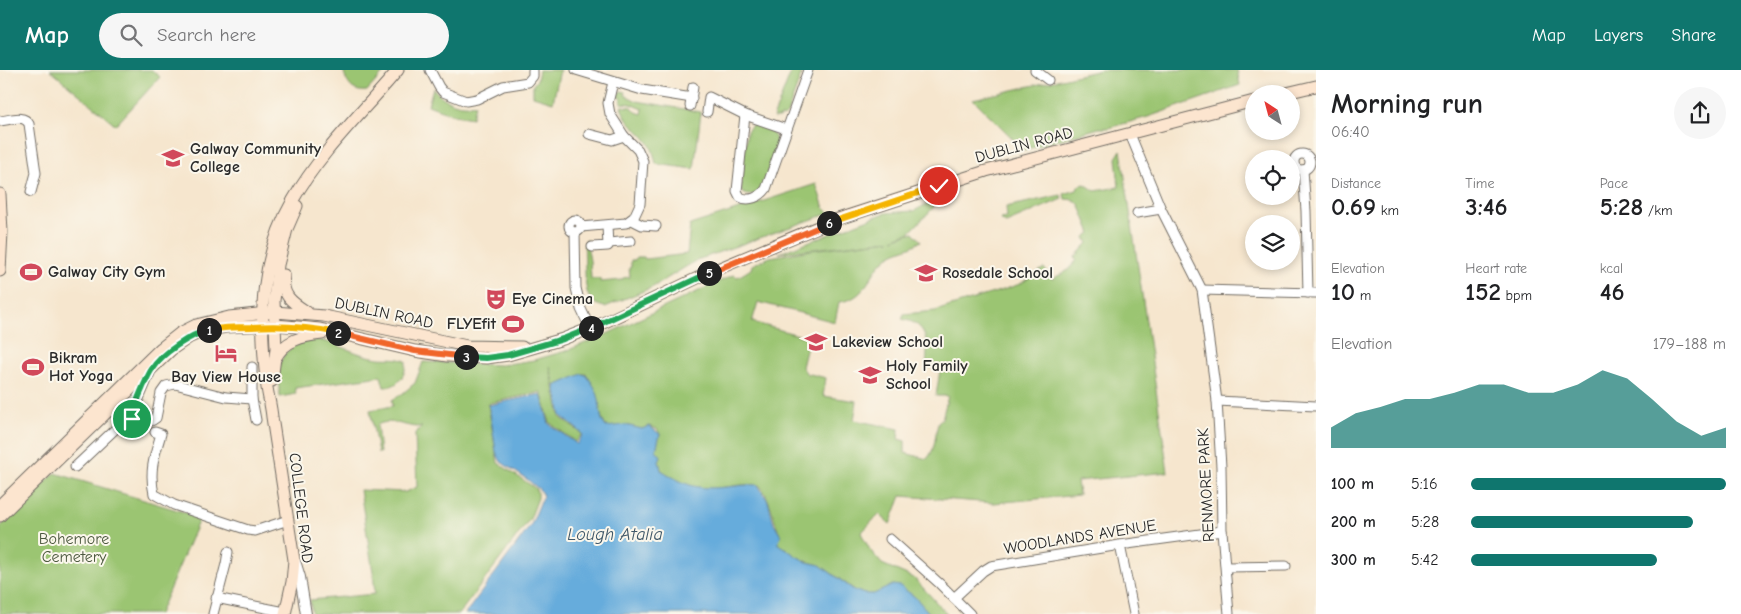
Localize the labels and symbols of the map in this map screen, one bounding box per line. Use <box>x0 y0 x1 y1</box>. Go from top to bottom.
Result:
north arrow <box>1245 85 1300 140</box>
street label: DUBLIN ROAD <box>973 123 1075 167</box>
place label: Galway Community College <box>190 140 322 176</box>
school or university icon: Galway Community College <box>160 145 186 171</box>
pin <box>918 165 960 207</box>
pin: 6 <box>816 210 842 236</box>
sports icon: Galway City Gym <box>18 259 44 285</box>
pin: 5 <box>696 260 722 286</box>
school or university icon: Rosedale School <box>913 260 939 286</box>
place label: Galway City Gym <box>48 263 165 281</box>
place label: Rosedale School <box>942 264 1053 282</box>
theatre icon: Eye Cinema <box>483 286 509 312</box>
place label: Eye Cinema <box>512 290 593 308</box>
street label: DUBLIN ROAD <box>333 294 435 332</box>
sports icon: FLYEfit <box>500 311 526 337</box>
place label: FLYEfit <box>447 315 497 333</box>
pin: 4 <box>578 316 604 340</box>
pin: 1 <box>196 318 222 342</box>
pin: 2 <box>326 320 350 346</box>
school or university icon: Lakeview School <box>803 329 829 355</box>
place label: Lakeview School <box>832 333 943 351</box>
hotel icon: Bay View House <box>213 340 239 366</box>
pin: 3 <box>454 344 478 370</box>
place label: Bikram Hot Yoga <box>49 349 113 385</box>
sports icon: Bikram Hot Yoga <box>20 354 46 380</box>
place label: Holy Family School <box>886 357 968 393</box>
school or university icon: Holy Family School <box>857 362 883 388</box>
place label: Bay View House <box>171 368 281 386</box>
pin <box>111 398 153 440</box>
street label: RENMORE PARK <box>1194 428 1218 542</box>
street label: COLLEGE ROAD <box>285 452 317 564</box>
street label: WOODLANDS AVENUE <box>1003 516 1158 558</box>
water label: Lough Atalia <box>567 524 663 545</box>
park label: Bohemore Cemetery <box>39 530 109 566</box>

